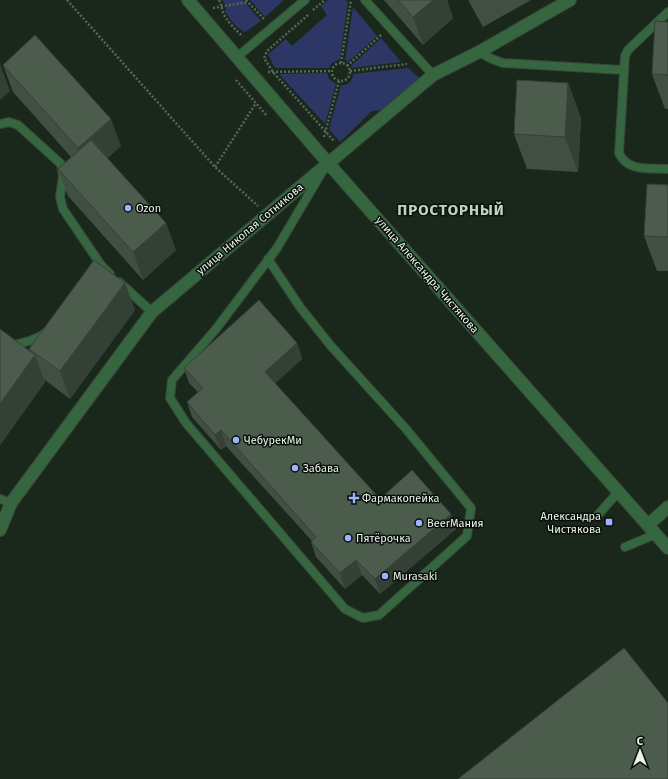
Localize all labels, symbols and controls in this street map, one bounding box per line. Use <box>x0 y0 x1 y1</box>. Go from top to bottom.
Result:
street label: улица Николая Сотникова <box>194 181 306 277</box>
district label: ПРОСТОРНЫЙ <box>397 201 505 219</box>
place label: Ozon <box>136 202 161 215</box>
marker: Ozon <box>123 203 133 213</box>
street label: улица Александра Чистякова <box>373 214 481 336</box>
place label: ЧебурекМи <box>244 434 302 447</box>
marker: ЧебурекМи <box>231 435 241 445</box>
place label: Забава <box>303 462 339 475</box>
marker: Забава <box>290 463 300 473</box>
place label: Фармакопейка <box>362 492 439 505</box>
marker: Фармакопейка <box>349 493 359 503</box>
place label: Александра Чистякова <box>541 510 601 536</box>
place label: BeerМания <box>427 517 484 530</box>
marker: Александра Чистякова <box>604 517 614 527</box>
marker: BeerМания <box>414 518 424 528</box>
place label: Пятёрочка <box>356 532 411 545</box>
marker: Пятёрочка <box>343 533 353 543</box>
place label: Murasaki <box>393 570 437 583</box>
marker: Murasaki <box>380 571 390 581</box>
north arrow <box>620 731 660 771</box>
text: С <box>637 735 644 748</box>

